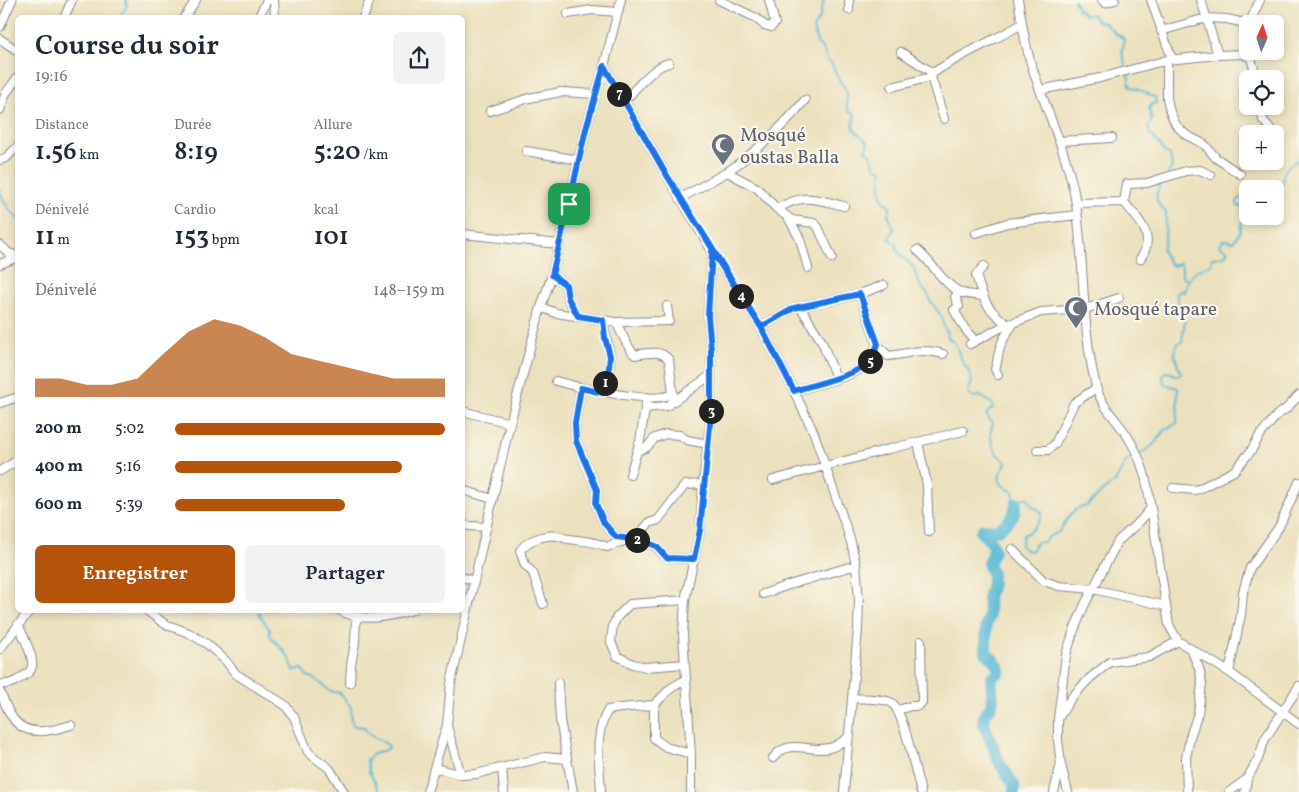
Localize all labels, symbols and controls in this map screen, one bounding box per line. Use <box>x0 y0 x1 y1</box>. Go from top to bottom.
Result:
north arrow <box>1239 15 1284 60</box>
map controls <box>1239 15 1284 225</box>
text: Course du soir <box>35 27 219 66</box>
button: share <box>393 32 445 84</box>
text: 19:16 <box>35 66 68 88</box>
button: locate <box>1239 70 1284 115</box>
pin: 7 <box>606 82 632 106</box>
text: 7 <box>616 85 623 104</box>
text: Distance <box>35 116 89 135</box>
text: Durée <box>174 116 212 135</box>
text: Allure <box>314 116 352 135</box>
place label: Mosqué oustas Balla <box>740 123 839 171</box>
button: + <box>1239 125 1284 170</box>
mosque icon: Mosqué oustas Balla <box>710 132 736 166</box>
text: 1.56 <box>35 135 77 170</box>
text: 8:19 <box>174 135 218 170</box>
text: 5:20 <box>314 135 361 170</box>
text: km <box>77 146 99 165</box>
text: /km <box>361 146 388 165</box>
button: − <box>1239 180 1284 225</box>
pin <box>548 183 590 225</box>
icon: arrive <box>555 190 583 218</box>
text: Dénivelé <box>35 201 89 220</box>
text: Cardio <box>174 201 216 220</box>
text: kcal <box>314 201 339 220</box>
text: 11 <box>35 220 55 255</box>
text: 153 <box>174 220 209 255</box>
text: 101 <box>314 220 349 255</box>
text: m <box>55 231 70 250</box>
text: bpm <box>209 231 240 250</box>
text: Dénivelé <box>35 280 97 302</box>
text: 148–159 m <box>373 280 445 302</box>
pin: 4 <box>728 284 754 308</box>
text: 4 <box>737 287 746 306</box>
mosque icon: Mosqué tapare <box>1063 295 1089 329</box>
place label: Mosqué tapare <box>1094 297 1217 323</box>
pin: 5 <box>858 348 882 374</box>
text: 5 <box>867 352 874 371</box>
pin: 1 <box>592 370 618 396</box>
text: 1 <box>603 374 608 393</box>
pin: 3 <box>698 398 724 424</box>
text: 3 <box>708 402 715 421</box>
text: 200 m <box>35 418 82 440</box>
text: 5:02 <box>115 418 145 440</box>
text: 400 m <box>35 456 83 478</box>
text: 5:16 <box>115 456 141 478</box>
text: 600 m <box>35 494 82 516</box>
text: 5:39 <box>115 494 143 516</box>
pin: 2 <box>624 528 650 552</box>
text: 2 <box>634 531 641 550</box>
button: Enregistrer <box>35 545 235 603</box>
button: Partager <box>245 545 445 603</box>

